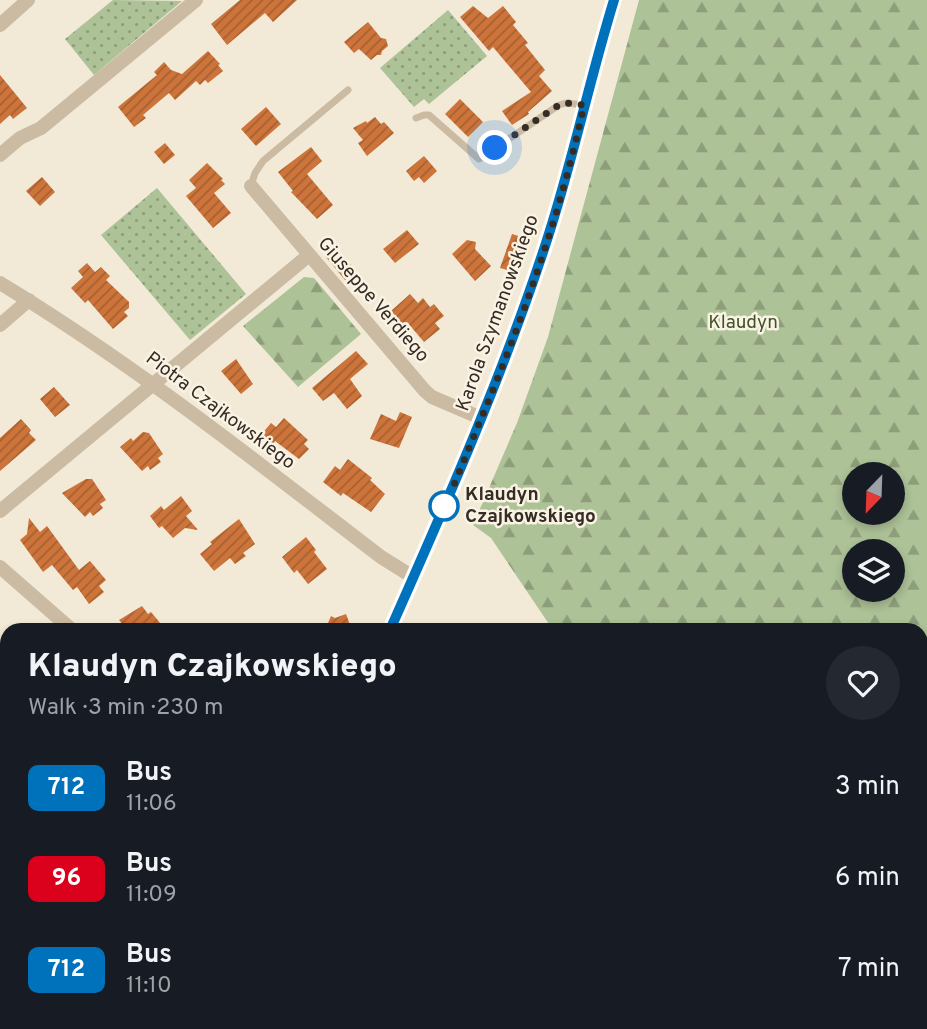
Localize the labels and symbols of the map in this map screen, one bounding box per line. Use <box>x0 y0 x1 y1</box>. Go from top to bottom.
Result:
your location <box>477 130 512 165</box>
street label: Karola Szymanowskiego <box>451 211 545 415</box>
street label: Giuseppe Verdiego <box>312 232 434 368</box>
park label: Klaudyn <box>708 311 778 335</box>
street label: Piotra Czajkowskiego <box>140 347 300 475</box>
north arrow <box>842 462 905 525</box>
place label: Klaudyn Czajkowskiego <box>465 483 596 529</box>
marker: Klaudyn Czajkowskiego <box>429 491 459 521</box>

